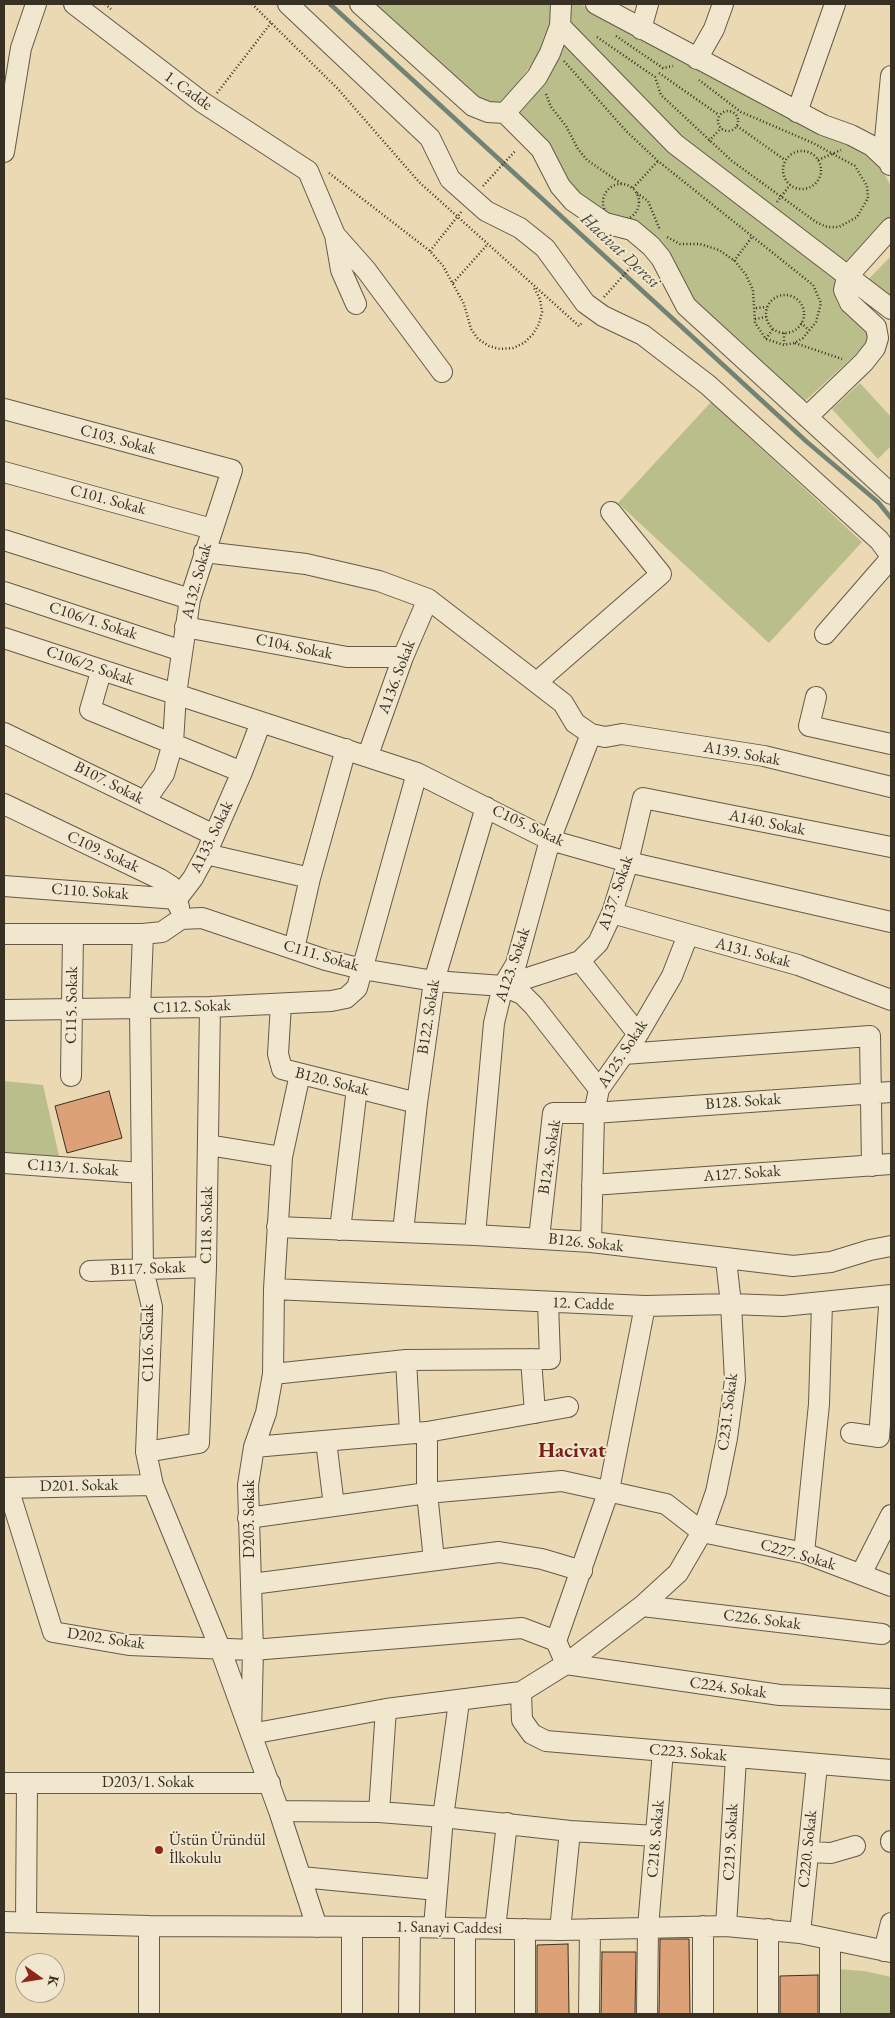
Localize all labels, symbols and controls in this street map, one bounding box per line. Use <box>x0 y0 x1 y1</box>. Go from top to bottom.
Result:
street label: 1. Cadde <box>160 67 216 115</box>
water label: Hacivat Deresi <box>576 209 664 293</box>
street label: C103. Sokak <box>78 421 158 459</box>
street label: C101. Sokak <box>68 481 148 519</box>
street label: A132. Sokak <box>178 541 216 621</box>
street label: C106/1. Sokak <box>46 598 140 644</box>
street label: C104. Sokak <box>254 630 334 664</box>
street label: A136. Sokak <box>374 637 420 717</box>
street label: C106/2. Sokak <box>43 642 137 690</box>
street label: A139. Sokak <box>702 738 782 770</box>
street label: B107. Sokak <box>71 757 147 809</box>
street label: A133. Sokak <box>186 798 238 876</box>
street label: C105. Sokak <box>489 801 567 851</box>
street label: A140. Sokak <box>727 806 807 840</box>
street label: C109. Sokak <box>64 827 142 877</box>
street label: A137. Sokak <box>594 853 638 933</box>
street label: C110. Sokak <box>51 880 129 904</box>
street label: A123. Sokak <box>491 925 535 1005</box>
street label: A131. Sokak <box>713 934 793 972</box>
street label: C111. Sokak <box>281 936 361 976</box>
street label: C115. Sokak <box>62 966 82 1044</box>
street label: B122. Sokak <box>414 978 444 1056</box>
street label: C112. Sokak <box>153 996 231 1018</box>
street label: A125. Sokak <box>594 1016 652 1092</box>
street label: B120. Sokak <box>293 1064 371 1100</box>
street label: B128. Sokak <box>705 1090 781 1114</box>
street label: B124. Sokak <box>535 1118 565 1196</box>
street label: C113/1. Sokak <box>27 1155 119 1181</box>
street label: A127. Sokak <box>703 1162 781 1186</box>
street label: C118. Sokak <box>197 1186 217 1264</box>
street label: B126. Sokak <box>547 1229 625 1257</box>
street label: B117. Sokak <box>110 1258 186 1280</box>
street label: 12. Cadde <box>551 1293 615 1315</box>
street label: C116. Sokak <box>139 1304 159 1382</box>
street label: C231. Sokak <box>714 1372 742 1452</box>
district label: Hacivat <box>538 1438 606 1464</box>
street label: D201. Sokak <box>40 1476 118 1496</box>
street label: D203. Sokak <box>240 1480 260 1558</box>
street label: C227. Sokak <box>758 1535 838 1575</box>
street label: C226. Sokak <box>722 1606 802 1634</box>
street label: D202. Sokak <box>66 1624 146 1654</box>
street label: C224. Sokak <box>688 1673 768 1703</box>
street label: C223. Sokak <box>648 1740 728 1766</box>
street label: D203/1. Sokak <box>102 1773 194 1793</box>
street label: C218. Sokak <box>643 1799 669 1879</box>
street label: C219. Sokak <box>719 1803 743 1881</box>
street label: C220. Sokak <box>794 1809 822 1889</box>
place label: Üstün Üründül İlkokulu <box>169 1831 265 1869</box>
marker: Üstün Üründül İlkokulu <box>153 1844 165 1856</box>
street label: 1. Sanayi Caddesi <box>396 1917 502 1939</box>
north arrow <box>15 1953 65 2003</box>
text: K <box>44 1974 64 1988</box>

